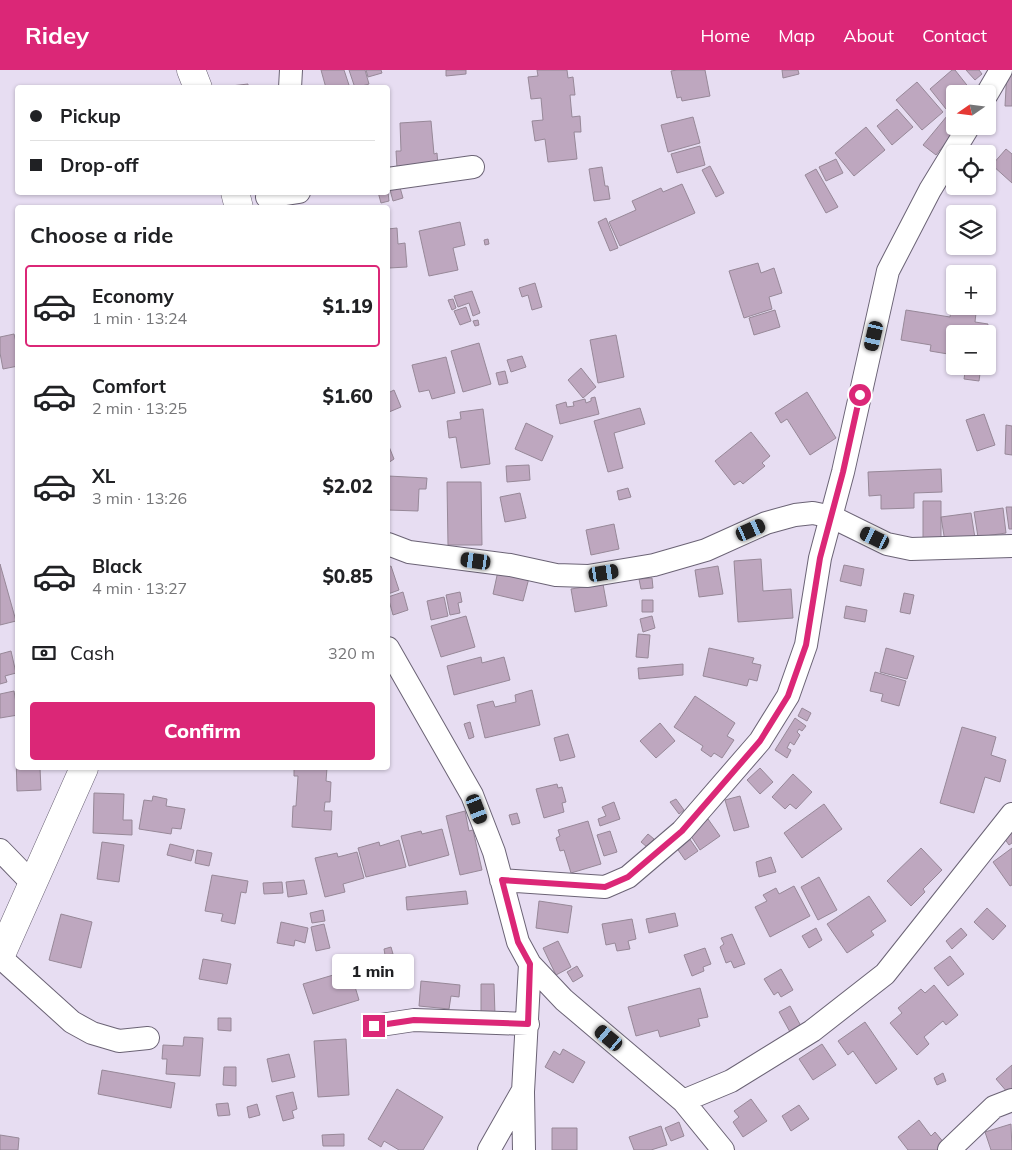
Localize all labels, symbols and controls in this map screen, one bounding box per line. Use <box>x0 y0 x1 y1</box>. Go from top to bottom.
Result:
text: Ridey <box>25 20 89 50</box>
text: Home <box>700 24 750 47</box>
text: Map <box>778 24 815 47</box>
text: About <box>843 24 894 47</box>
text: Contact <box>922 24 987 47</box>
north arrow <box>946 85 996 135</box>
map controls <box>946 85 996 375</box>
text: Pickup <box>60 104 121 128</box>
button: locate <box>946 145 996 195</box>
text: Drop-off <box>60 153 138 177</box>
button: layers <box>946 205 996 255</box>
text: Choose a ride <box>30 221 173 249</box>
button: + <box>946 265 996 315</box>
icon: car <box>32 284 77 329</box>
text: Economy <box>92 284 174 308</box>
text: $1.19 <box>322 294 373 318</box>
text: 1 min · 13:24 <box>92 308 187 328</box>
car <box>863 320 884 352</box>
button: − <box>946 325 996 375</box>
icon: car <box>32 374 77 419</box>
text: Comfort <box>92 374 166 398</box>
text: $1.60 <box>322 384 373 408</box>
route start <box>849 384 871 406</box>
text: 2 min · 13:25 <box>92 398 187 418</box>
icon: car <box>32 464 77 509</box>
text: XL <box>92 464 115 488</box>
text: $2.02 <box>322 474 373 498</box>
text: 3 min · 13:26 <box>92 488 187 508</box>
car <box>734 517 767 543</box>
car <box>858 525 891 551</box>
car <box>460 551 491 571</box>
icon: car <box>32 554 77 599</box>
text: Black <box>92 554 142 578</box>
car <box>588 563 619 583</box>
text: $0.85 <box>322 564 373 588</box>
text: 4 min · 13:27 <box>92 578 187 598</box>
icon: cash <box>30 639 58 667</box>
text: Cash <box>70 641 115 665</box>
text: 320 m <box>328 643 375 663</box>
button: Confirm <box>30 702 375 760</box>
car <box>464 792 489 826</box>
callout: 1 min <box>333 954 415 988</box>
text: 1 min <box>352 961 394 981</box>
route end <box>363 1015 385 1037</box>
car <box>592 1023 625 1053</box>

